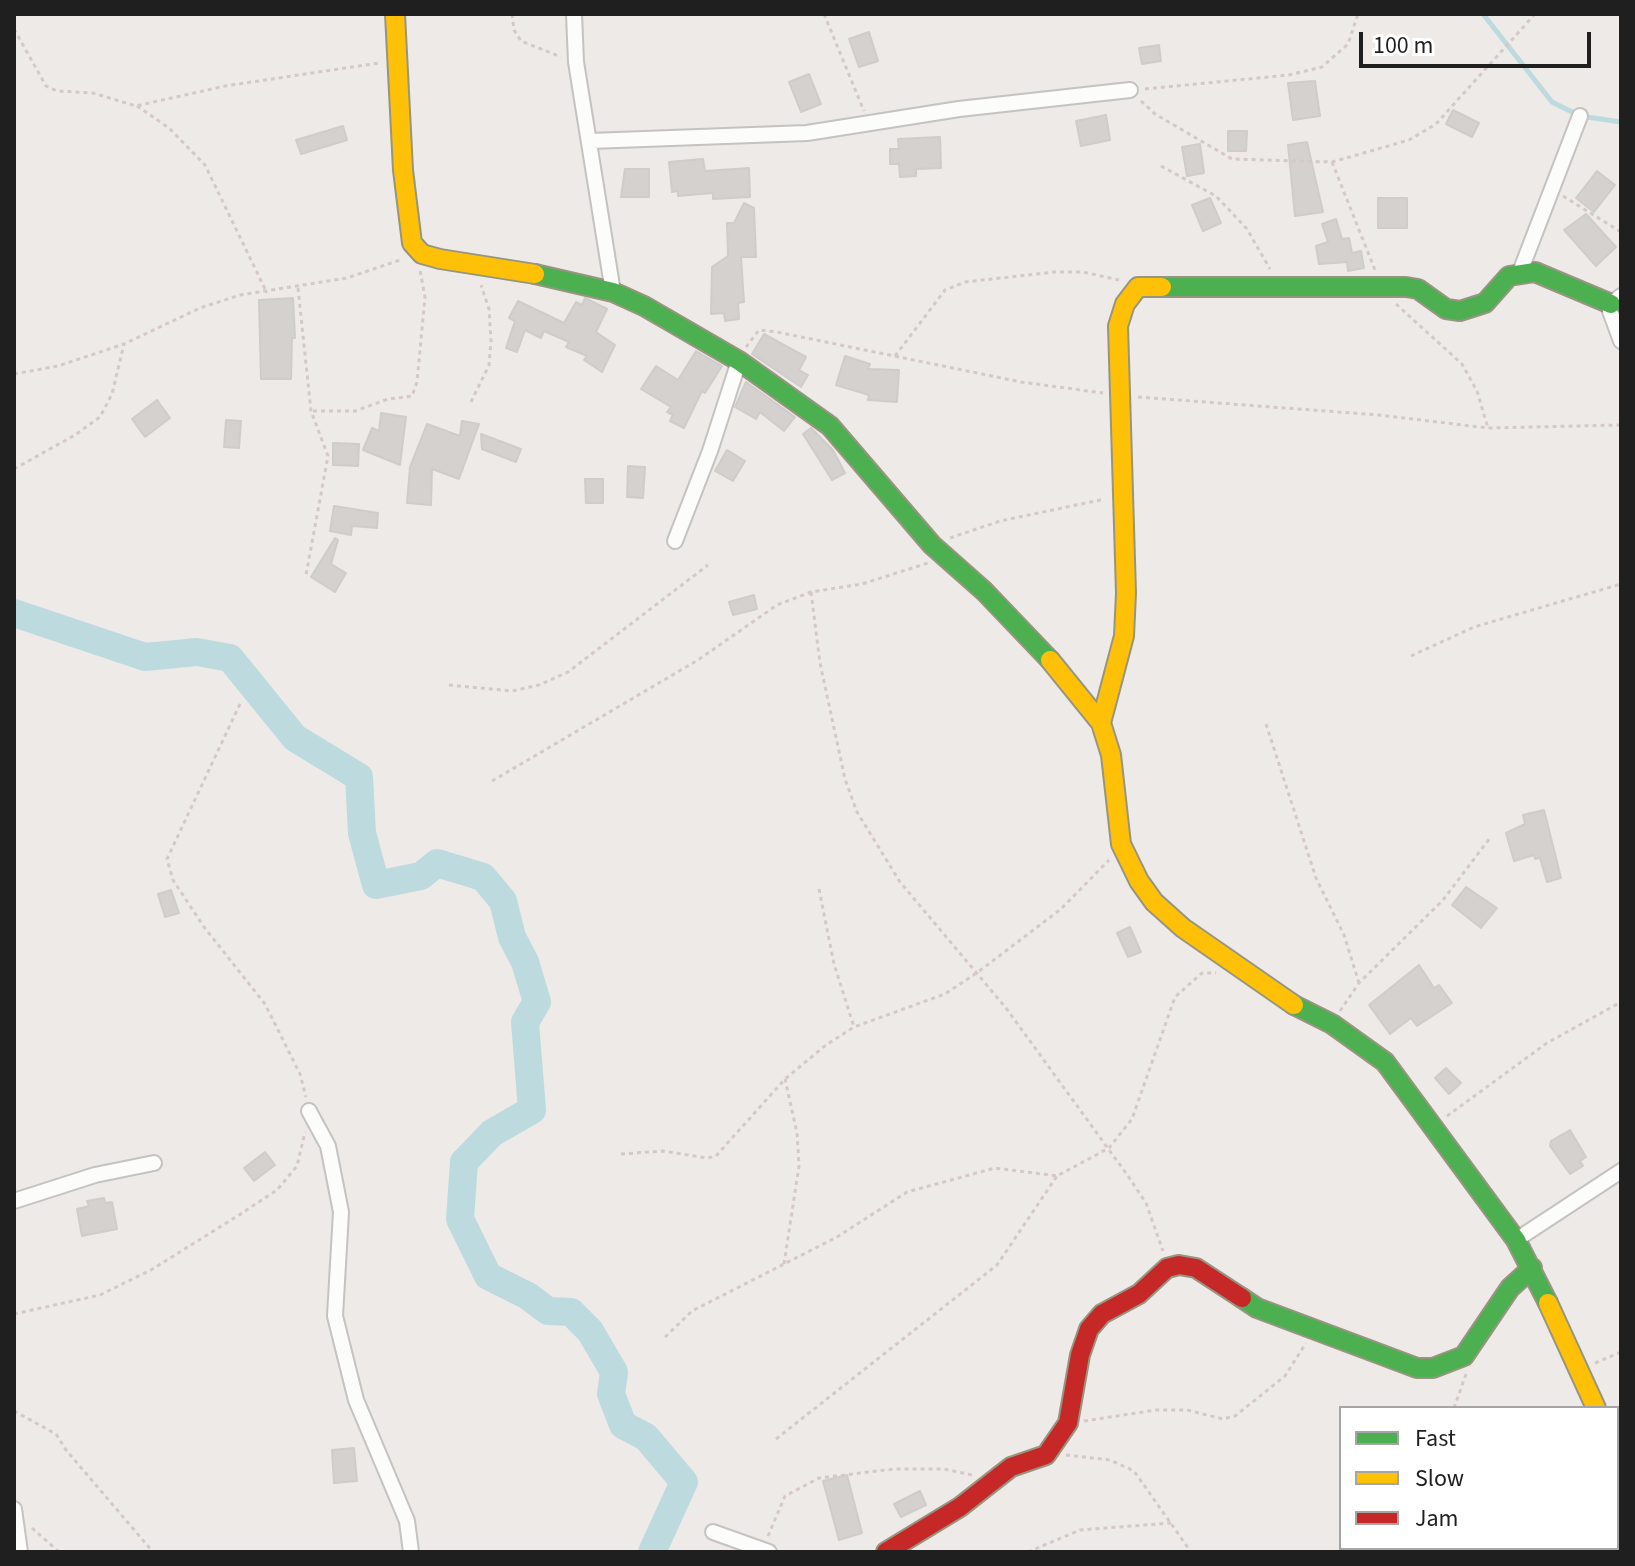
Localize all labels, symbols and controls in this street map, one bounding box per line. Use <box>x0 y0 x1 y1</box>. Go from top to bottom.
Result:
scale bar <box>1363 16 1595 66</box>
text: 100 m <box>1373 28 1433 63</box>
legend <box>1339 1406 1619 1550</box>
text: Fast <box>1415 1421 1456 1456</box>
text: Slow <box>1415 1461 1464 1496</box>
text: Jam <box>1415 1501 1459 1536</box>

